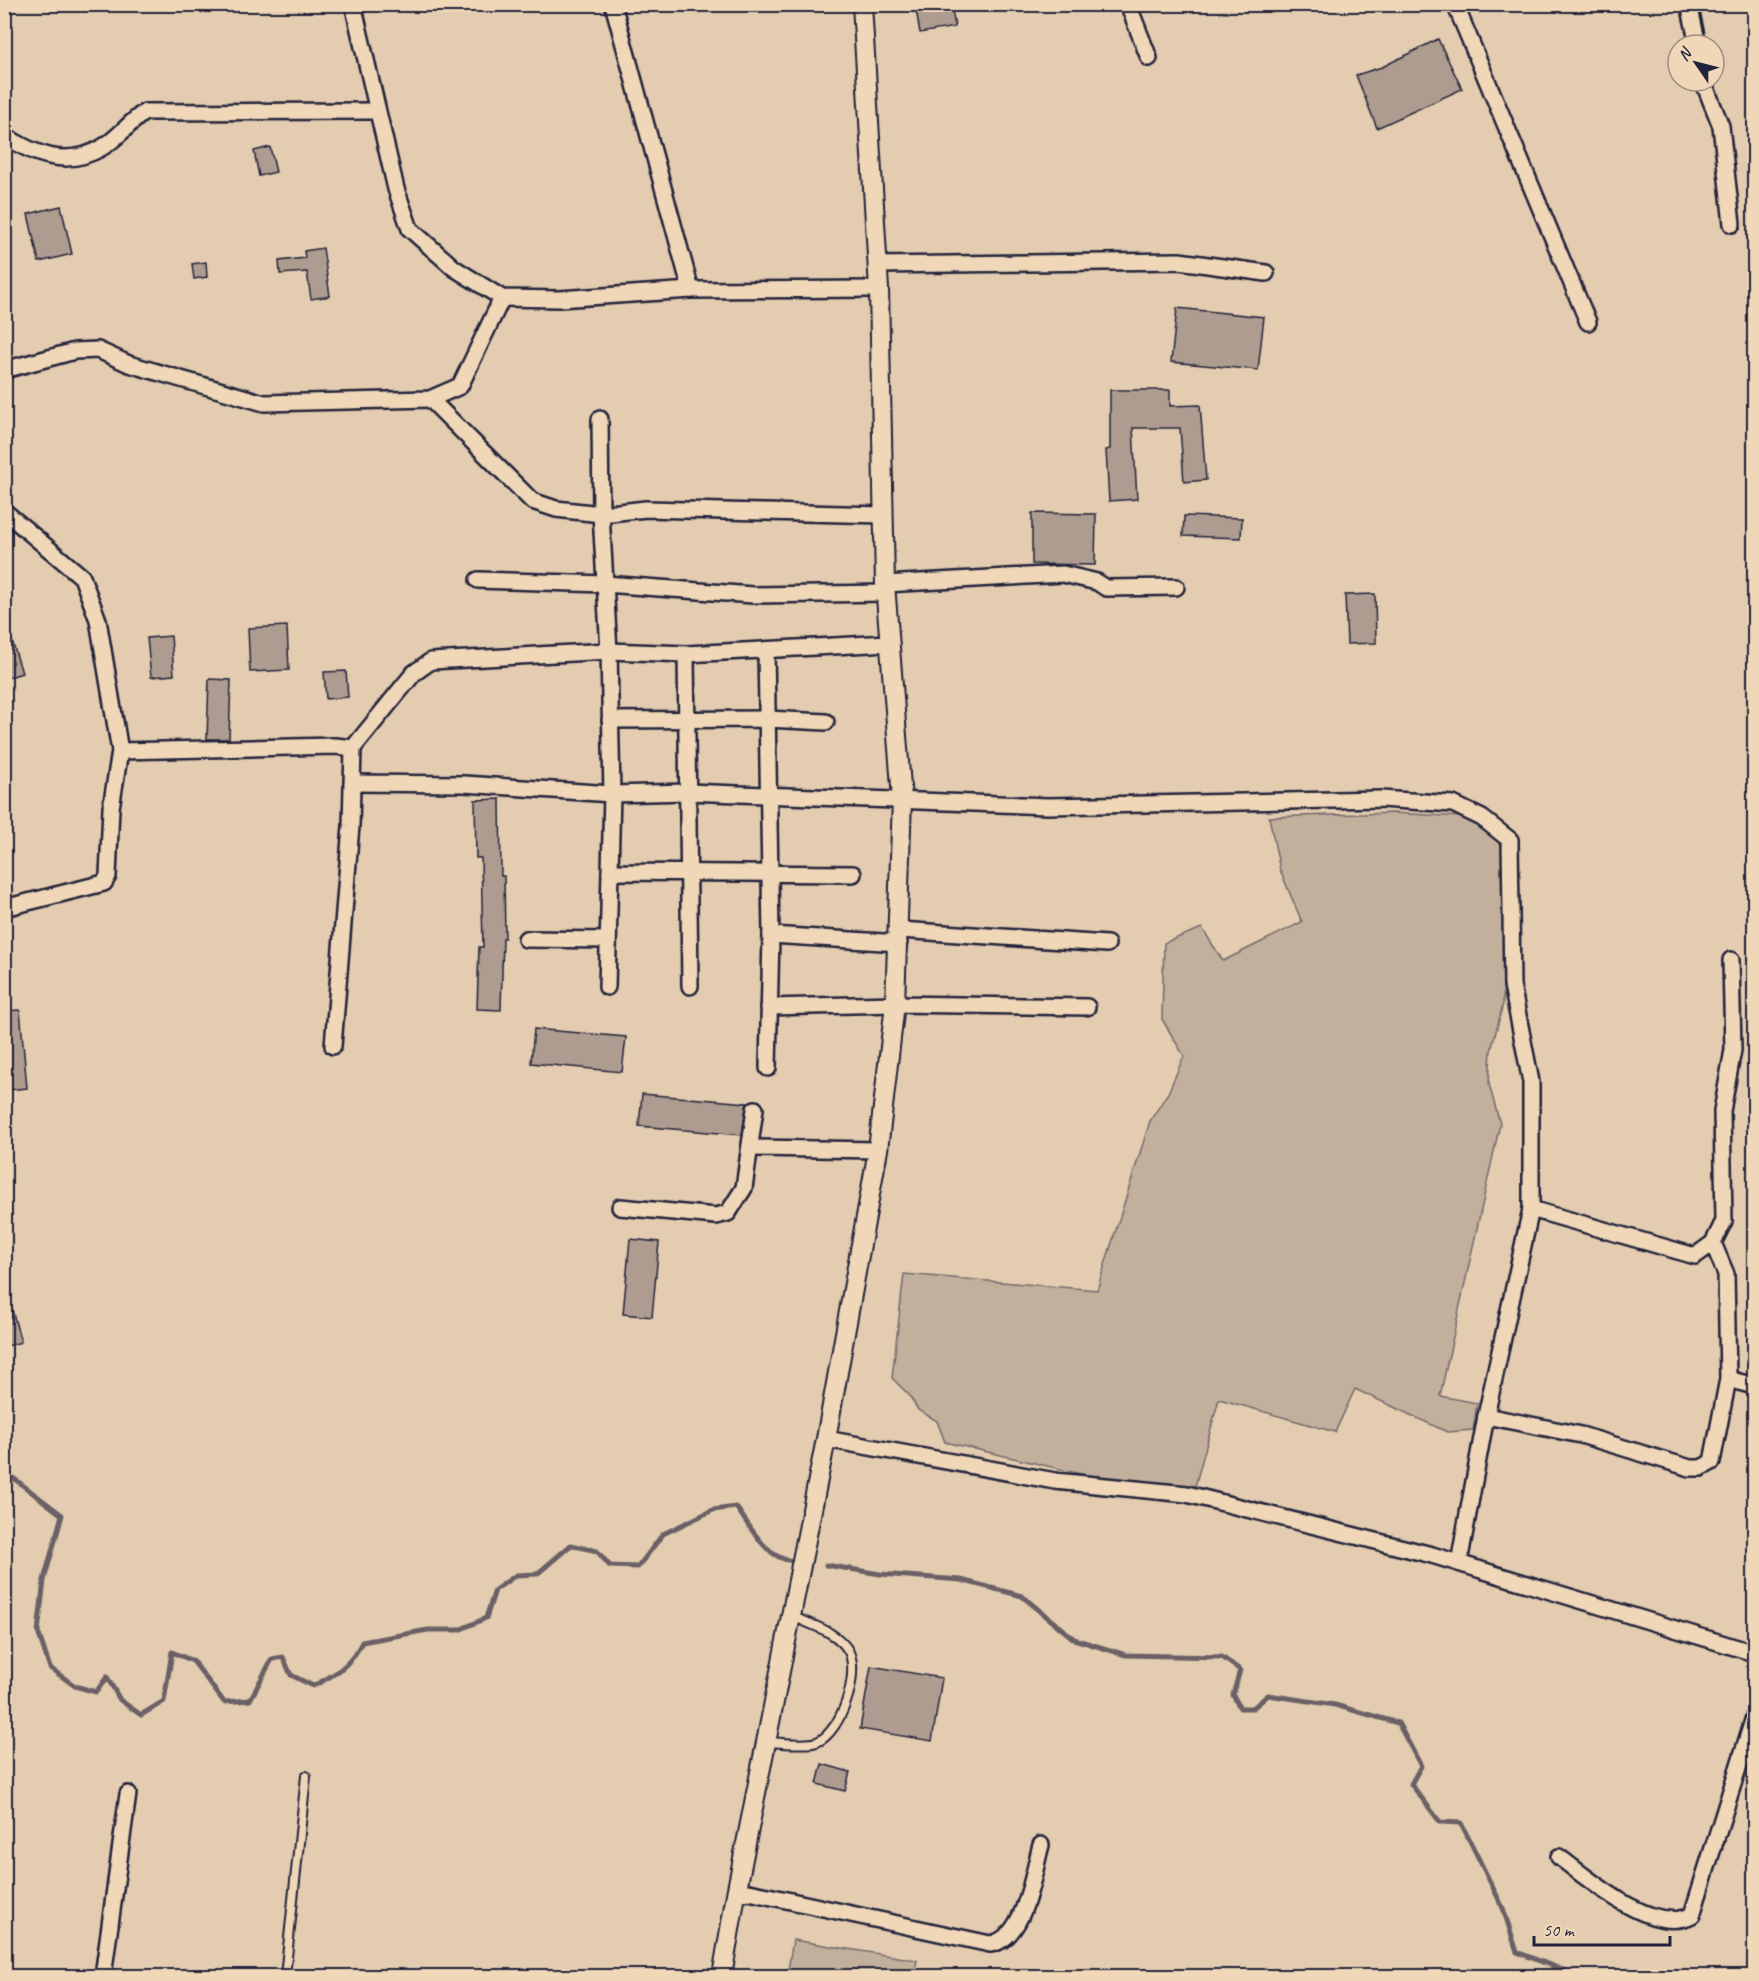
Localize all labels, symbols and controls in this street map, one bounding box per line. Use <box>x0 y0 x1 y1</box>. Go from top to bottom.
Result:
north arrow <box>1666 33 1726 93</box>
text: N <box>1673 43 1697 65</box>
scale bar <box>1534 1909 1670 1947</box>
text: 50 m <box>1543 1919 1576 1941</box>

